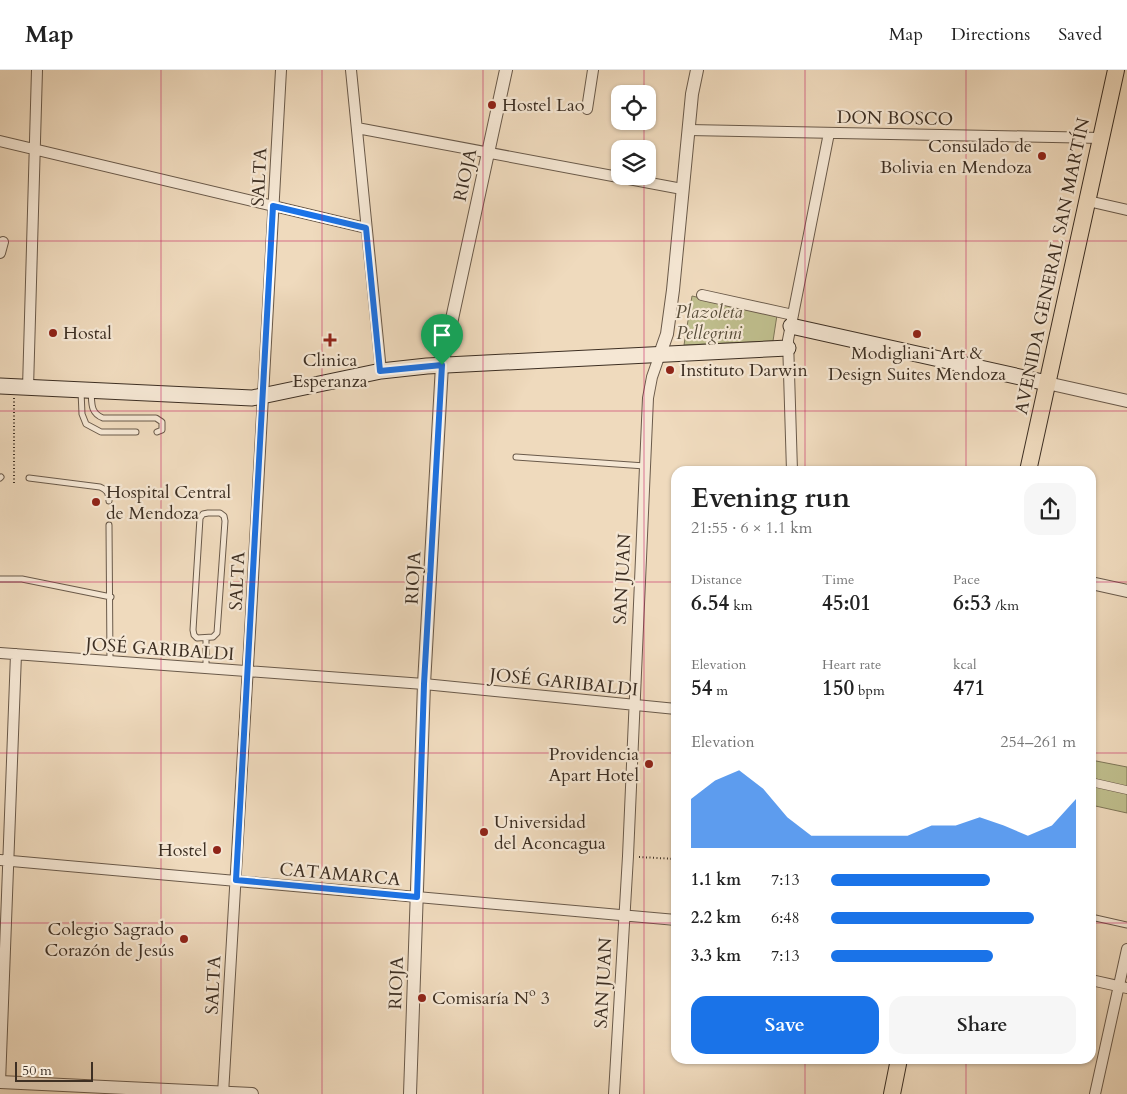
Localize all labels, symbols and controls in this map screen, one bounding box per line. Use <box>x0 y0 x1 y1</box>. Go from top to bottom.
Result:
text: Map <box>25 18 74 51</box>
text: Map <box>889 22 923 47</box>
text: Directions <box>951 22 1030 47</box>
text: Saved <box>1058 22 1102 47</box>
map controls <box>611 85 656 185</box>
button: locate <box>611 85 656 130</box>
place label: Hostel Lao <box>502 93 585 118</box>
marker: Hostel Lao <box>486 99 498 111</box>
street label: DON BOSCO <box>837 105 953 132</box>
street label: AVENIDA GENERAL SAN MARTÍN <box>1009 115 1096 417</box>
place label: Consulado de Bolivia en Mendoza <box>880 134 1032 180</box>
button: layers <box>611 140 656 185</box>
street label: RIOJA <box>448 146 483 204</box>
street label: SALTA <box>245 147 274 207</box>
marker: Consulado de Bolivia en Mendoza <box>1036 150 1048 162</box>
park label: Plazoleta Pellegrini <box>675 300 743 346</box>
pin <box>421 314 463 365</box>
place label: Hostal <box>63 321 112 346</box>
icon: arrive <box>428 321 456 349</box>
marker: Hostal <box>47 327 59 339</box>
marker: Modigliani Art & Design Suites Mendoza <box>911 328 923 340</box>
marker: Clinica Esperanza <box>323 333 337 347</box>
place label: Modigliani Art & Design Suites Mendoza <box>828 341 1006 387</box>
place label: Clinica Esperanza <box>292 348 368 394</box>
place label: Instituto Darwin <box>680 358 808 383</box>
marker: Instituto Darwin <box>664 364 676 376</box>
text: Evening run <box>691 479 850 517</box>
place label: Hospital Central de Mendoza <box>106 480 232 526</box>
button: share <box>1024 483 1076 535</box>
marker: Hospital Central de Mendoza <box>90 496 102 508</box>
text: 21:55 · 6 × 1.1 km <box>691 517 812 539</box>
street label: SAN JUAN <box>608 532 637 625</box>
street label: SALTA <box>223 551 252 611</box>
street label: RIOJA <box>400 551 427 605</box>
text: Distance <box>691 570 742 589</box>
text: Time <box>822 570 854 589</box>
text: Pace <box>953 570 980 589</box>
text: 6.54 <box>691 589 729 618</box>
text: 45:01 <box>822 589 871 618</box>
text: 6:53 <box>953 589 991 618</box>
text: km <box>729 596 752 615</box>
text: /km <box>991 596 1019 615</box>
street label: JOSÉ GARIBALDI <box>82 632 235 667</box>
text: Elevation <box>691 655 747 674</box>
text: Heart rate <box>822 655 881 674</box>
text: kcal <box>953 655 977 674</box>
street label: JOSÉ GARIBALDI <box>486 662 639 703</box>
text: 54 <box>691 674 713 703</box>
text: 150 <box>822 674 854 703</box>
text: 471 <box>953 674 985 703</box>
text: m <box>713 681 728 700</box>
text: bpm <box>854 681 885 700</box>
text: Elevation <box>691 731 755 753</box>
text: 254–261 m <box>1000 731 1076 753</box>
place label: Providencia Apart Hotel <box>549 742 639 788</box>
marker: Providencia Apart Hotel <box>643 758 655 770</box>
place label: Universidad del Aconcagua <box>494 810 606 856</box>
marker: Universidad del Aconcagua <box>478 826 490 838</box>
place label: Hostel <box>158 838 207 863</box>
marker: Hostel <box>211 844 223 856</box>
street label: CATAMARCA <box>278 857 402 892</box>
text: 1.1 km <box>691 869 741 891</box>
text: 7:13 <box>771 869 800 891</box>
text: 2.2 km <box>691 907 741 929</box>
text: 6:48 <box>771 907 800 929</box>
place label: Colegio Sagrado Corazón de Jesús <box>45 917 174 963</box>
marker: Colegio Sagrado Corazón de Jesús <box>178 933 190 945</box>
street label: SAN JUAN <box>589 936 618 1029</box>
text: 3.3 km <box>691 945 741 967</box>
text: 7:13 <box>771 945 800 967</box>
street label: SALTA <box>199 955 228 1015</box>
street label: RIOJA <box>383 956 410 1010</box>
place label: Comisaría Nº 3 <box>432 986 550 1011</box>
marker: Comisaría Nº 3 <box>416 992 428 1004</box>
button: Save <box>691 996 879 1054</box>
button: Share <box>889 996 1076 1054</box>
scale bar <box>15 1059 92 1082</box>
text: 50 m <box>22 1061 52 1080</box>

